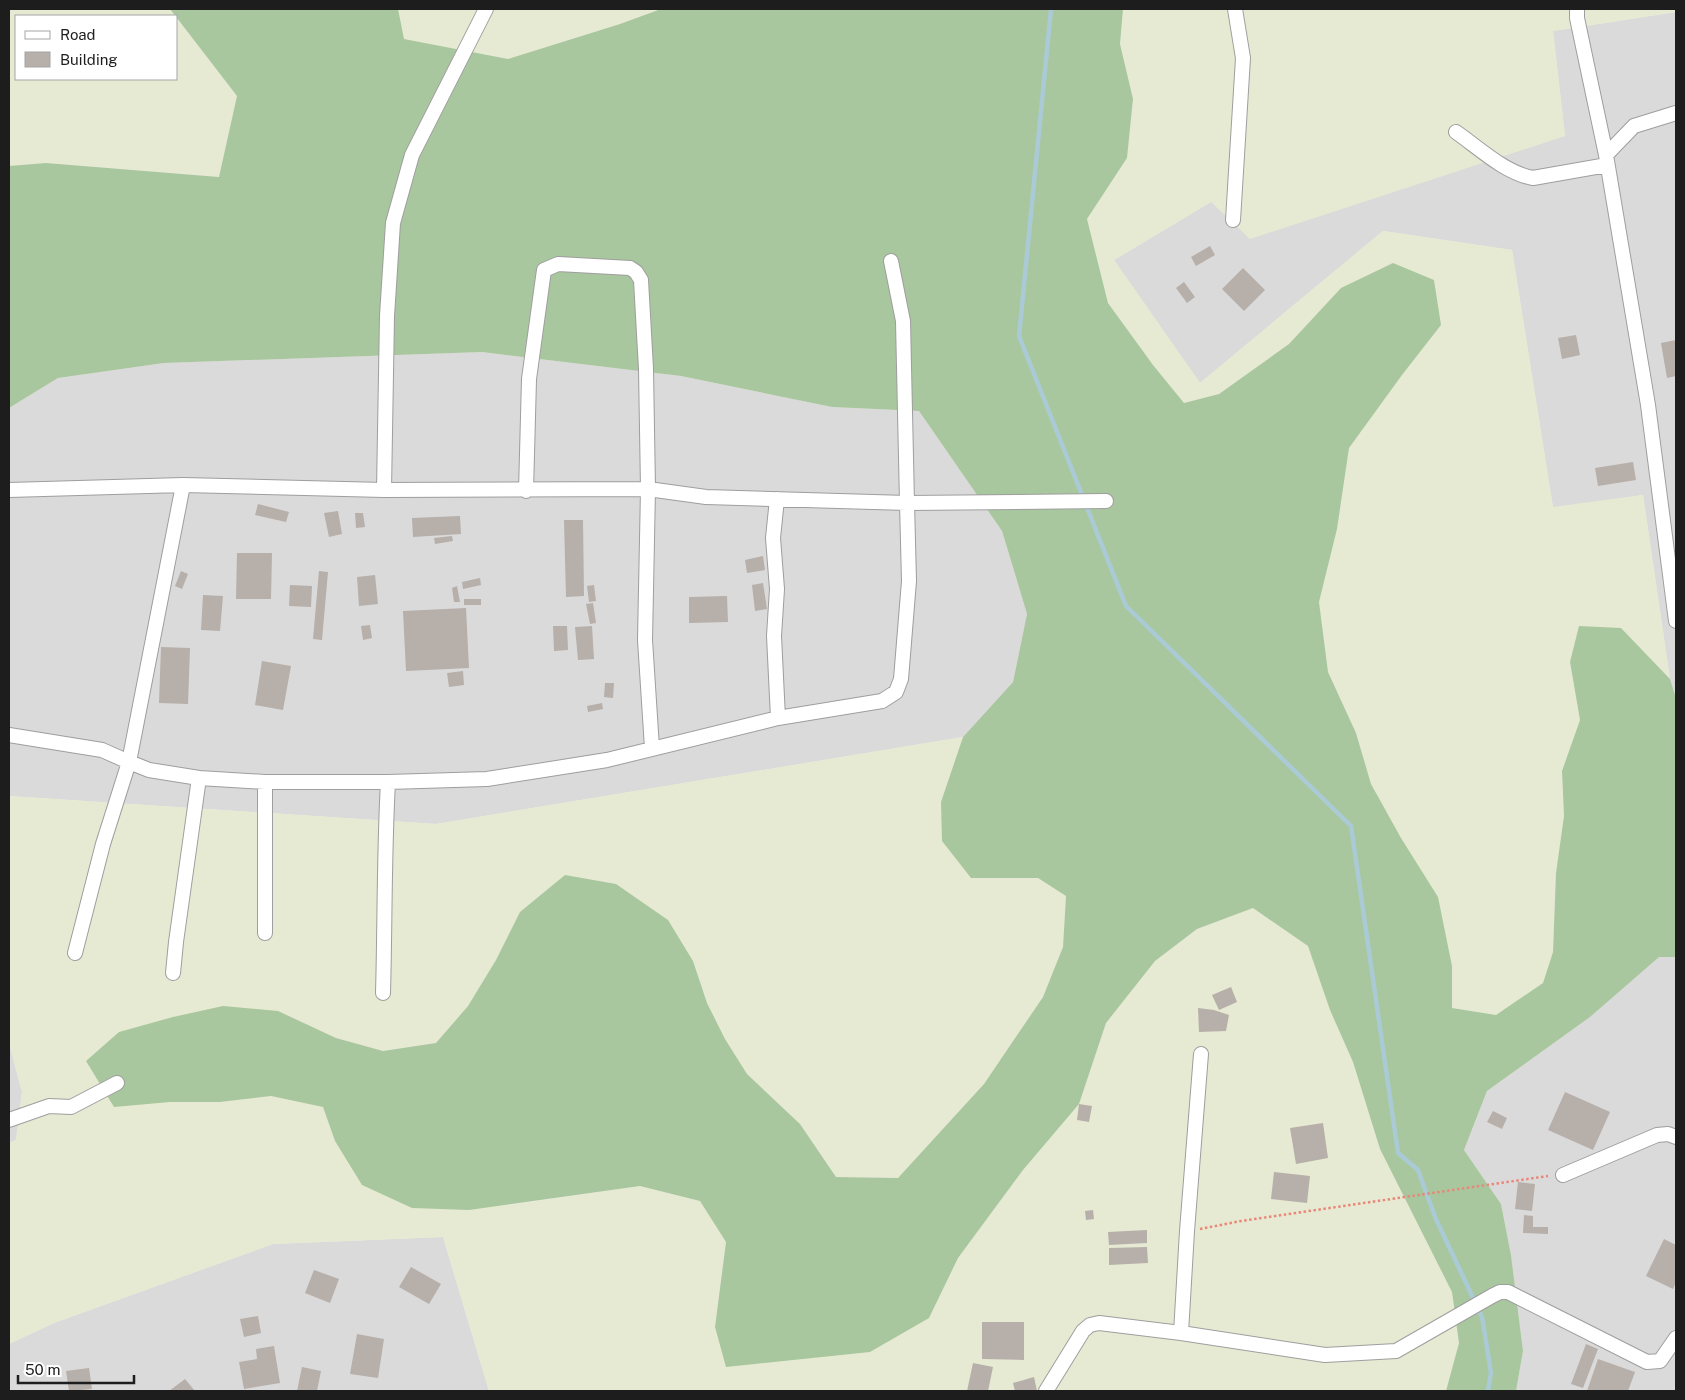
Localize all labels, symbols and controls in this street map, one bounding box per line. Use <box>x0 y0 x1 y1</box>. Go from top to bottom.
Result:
legend <box>15 15 178 80</box>
text: Road <box>60 26 96 43</box>
text: Building <box>60 51 118 68</box>
scale bar <box>18 1352 134 1384</box>
text: 50 m <box>25 1361 60 1378</box>

